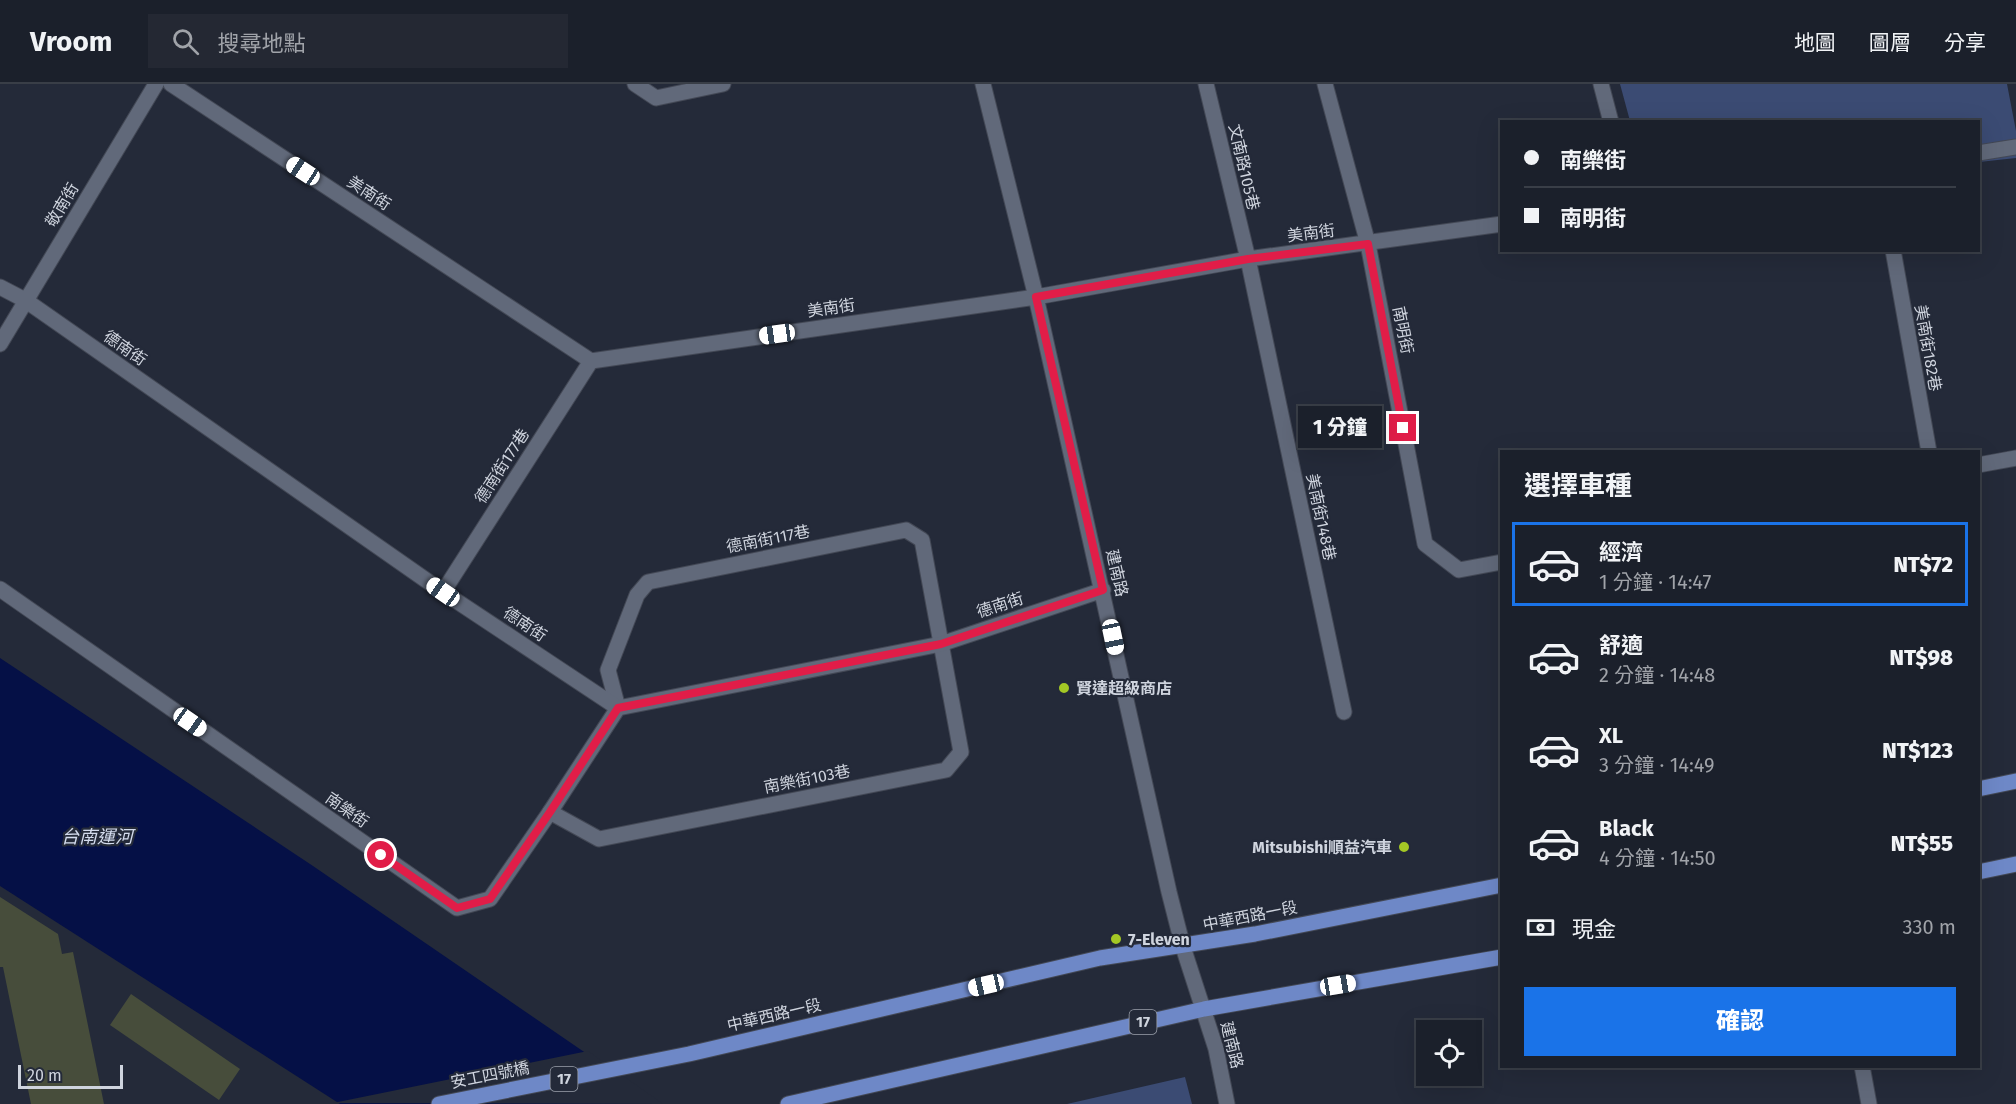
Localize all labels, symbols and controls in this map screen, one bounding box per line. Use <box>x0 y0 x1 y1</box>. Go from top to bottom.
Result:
search box <box>148 14 568 68</box>
text: Vroom <box>30 25 112 58</box>
icon: search <box>169 25 202 58</box>
text: 搜尋地點 <box>217 30 305 57</box>
text: 地圖 <box>1794 30 1836 56</box>
text: 圖層 <box>1869 30 1911 56</box>
text: 分享 <box>1944 30 1986 56</box>
street label: 文南路105巷 <box>1225 122 1263 212</box>
text: 南樂街 <box>1560 147 1626 174</box>
car <box>283 154 323 188</box>
street label: 美南街 <box>344 172 394 214</box>
street label: 敬南街 <box>41 180 83 230</box>
text: 南明街 <box>1560 205 1626 232</box>
street label: 美南街 <box>1286 221 1336 245</box>
street label: 美南街 <box>806 295 856 321</box>
street label: 美南街182巷 <box>1911 303 1945 393</box>
street label: 南明街 <box>1389 305 1417 355</box>
car <box>758 323 796 345</box>
street label: 德南街 <box>100 326 150 370</box>
callout: 1 分鐘 <box>1298 407 1382 449</box>
route end <box>1389 414 1416 441</box>
text: 1 分鐘 <box>1313 415 1367 439</box>
street label: 德南街177巷 <box>471 425 533 507</box>
text: 選擇車種 <box>1524 470 1632 502</box>
street label: 美南街148巷 <box>1303 472 1339 562</box>
street label: 德南街117巷 <box>725 522 811 556</box>
icon: car <box>1527 537 1581 591</box>
text: 經濟 <box>1599 539 1643 566</box>
street label: 建南路 <box>1102 547 1132 599</box>
text: NT$72 <box>1893 551 1953 578</box>
text: 1 分鐘 · 14:47 <box>1599 570 1711 594</box>
car <box>423 574 463 610</box>
street label: 德南街 <box>974 589 1026 621</box>
street label: 德南街 <box>500 603 550 645</box>
car <box>1100 618 1126 656</box>
icon: car <box>1527 630 1581 684</box>
text: 舒適 <box>1599 632 1643 659</box>
text: NT$98 <box>1890 644 1953 671</box>
text: 2 分鐘 · 14:48 <box>1599 663 1715 687</box>
place label: 賢達超級商店 <box>1076 679 1172 698</box>
marker: 賢達超級商店 <box>1057 681 1071 695</box>
car <box>170 704 210 740</box>
text: XL <box>1599 722 1623 749</box>
icon: car <box>1527 723 1581 777</box>
text: NT$123 <box>1882 737 1953 764</box>
text: 3 分鐘 · 14:49 <box>1599 753 1714 777</box>
street label: 南樂街103巷 <box>762 761 852 797</box>
street label: 南樂街 <box>322 788 372 832</box>
text: Black <box>1599 815 1654 842</box>
icon: car <box>1527 816 1581 870</box>
water label: 台南運河 <box>61 826 136 848</box>
text: NT$55 <box>1891 830 1953 857</box>
place label: Mitsubishi順益汽車 <box>1252 838 1392 857</box>
marker: Mitsubishi順益汽車 <box>1397 840 1411 854</box>
route start <box>367 841 394 868</box>
text: 4 分鐘 · 14:50 <box>1599 846 1716 870</box>
street label: 中華西路一段 <box>1201 898 1299 934</box>
icon: cash <box>1524 911 1557 944</box>
text: 330 m <box>1902 915 1956 939</box>
text: 現金 <box>1572 916 1616 943</box>
place label: 7-Eleven <box>1128 930 1190 949</box>
marker: 7-Eleven <box>1109 932 1123 946</box>
car <box>966 972 1006 998</box>
car <box>1319 973 1357 997</box>
button: 確認 <box>1524 987 1956 1056</box>
street label: 中華西路一段 <box>725 995 823 1035</box>
road number: 17 <box>1130 1010 1156 1034</box>
street label: 建南路 <box>1217 1019 1247 1071</box>
map controls <box>1416 1020 1482 1086</box>
button: locate <box>1416 1020 1482 1086</box>
street label: 安工四號橋 <box>449 1058 531 1092</box>
scale bar <box>18 1062 123 1090</box>
text: 20 m <box>27 1066 62 1085</box>
road number: 17 <box>550 1067 578 1091</box>

